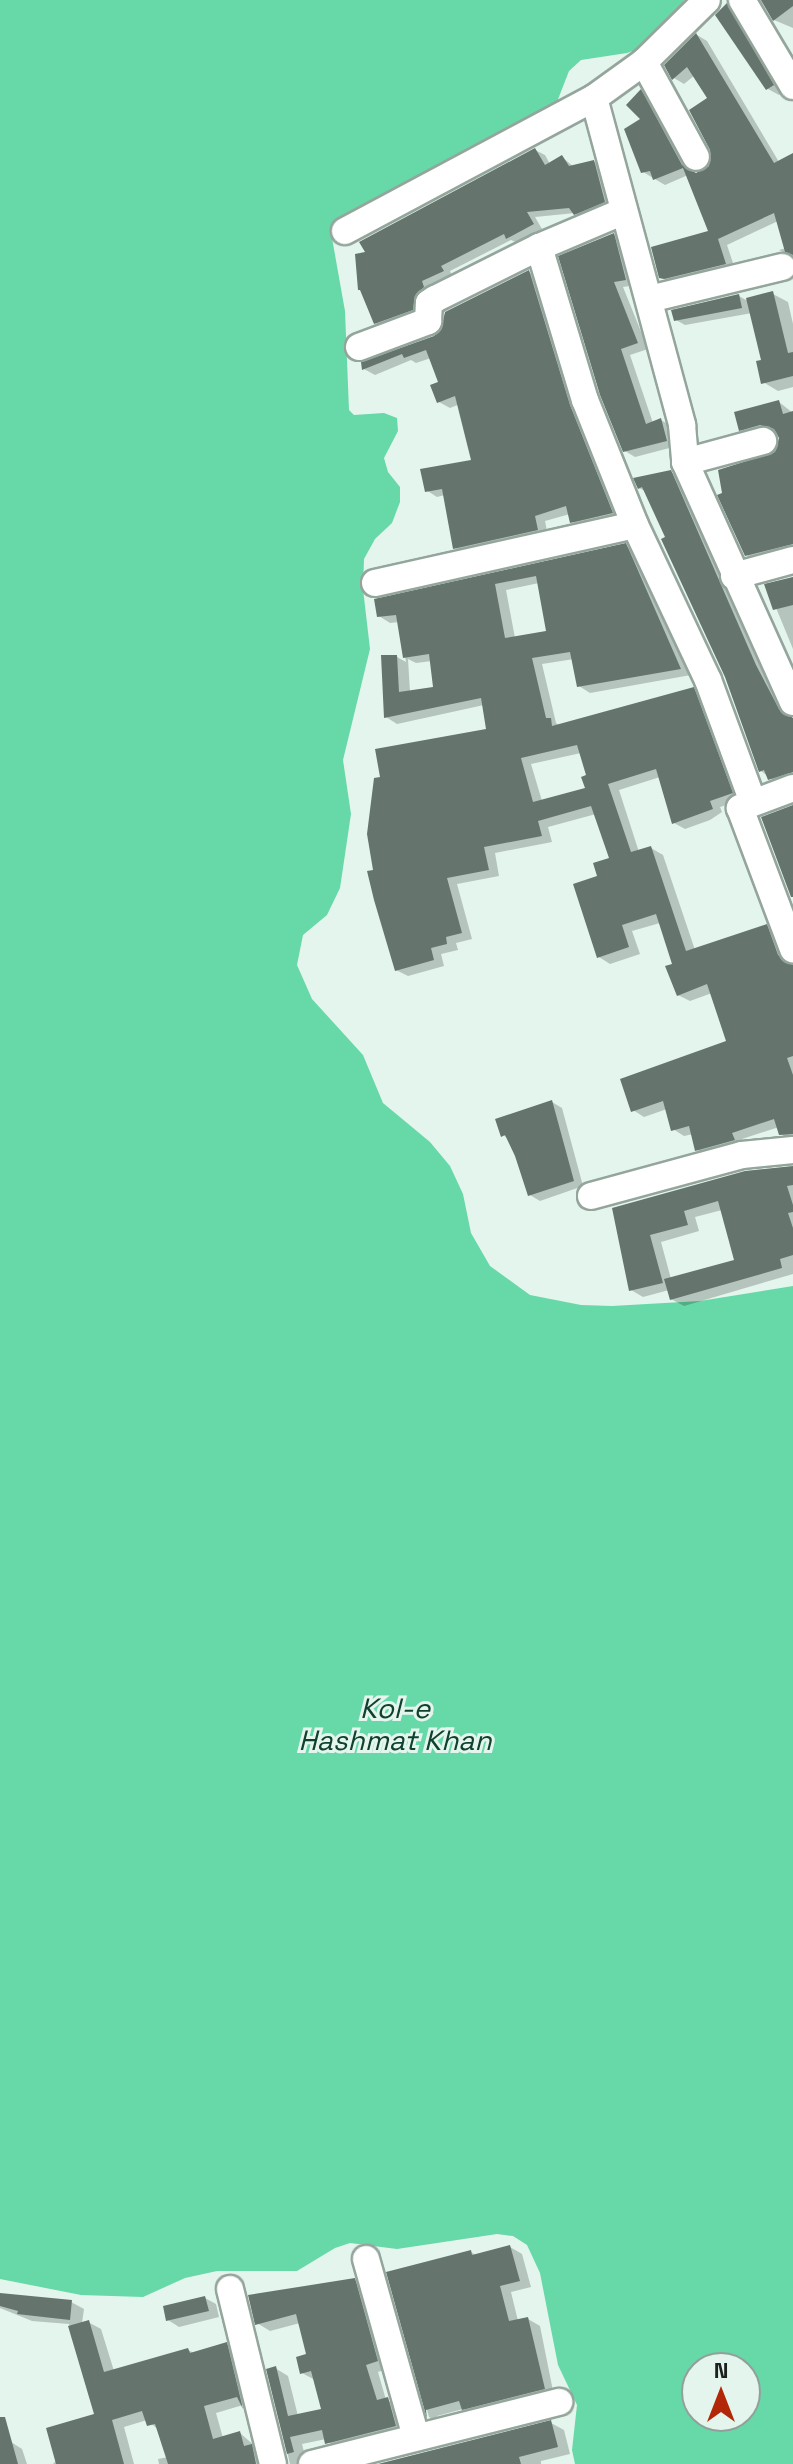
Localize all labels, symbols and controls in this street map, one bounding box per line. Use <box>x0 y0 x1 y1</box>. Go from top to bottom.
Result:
water label: Kol-e Hashmat Khan <box>298 1691 492 1757</box>
north arrow <box>681 2352 761 2432</box>
text: N <box>714 2356 728 2384</box>

